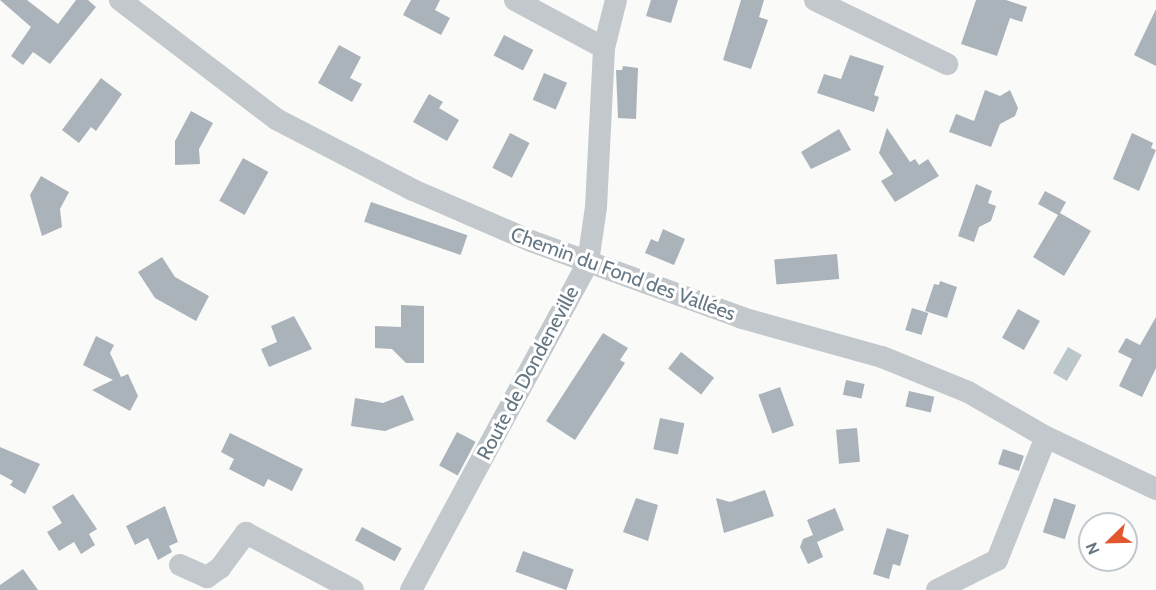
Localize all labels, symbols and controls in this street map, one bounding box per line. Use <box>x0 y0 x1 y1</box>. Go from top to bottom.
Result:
street label: Chemin du Fond des Vallées <box>507 222 739 326</box>
street label: Route de Dondeneville <box>472 282 584 464</box>
north arrow <box>1078 512 1138 572</box>
text: N <box>1082 540 1104 557</box>

